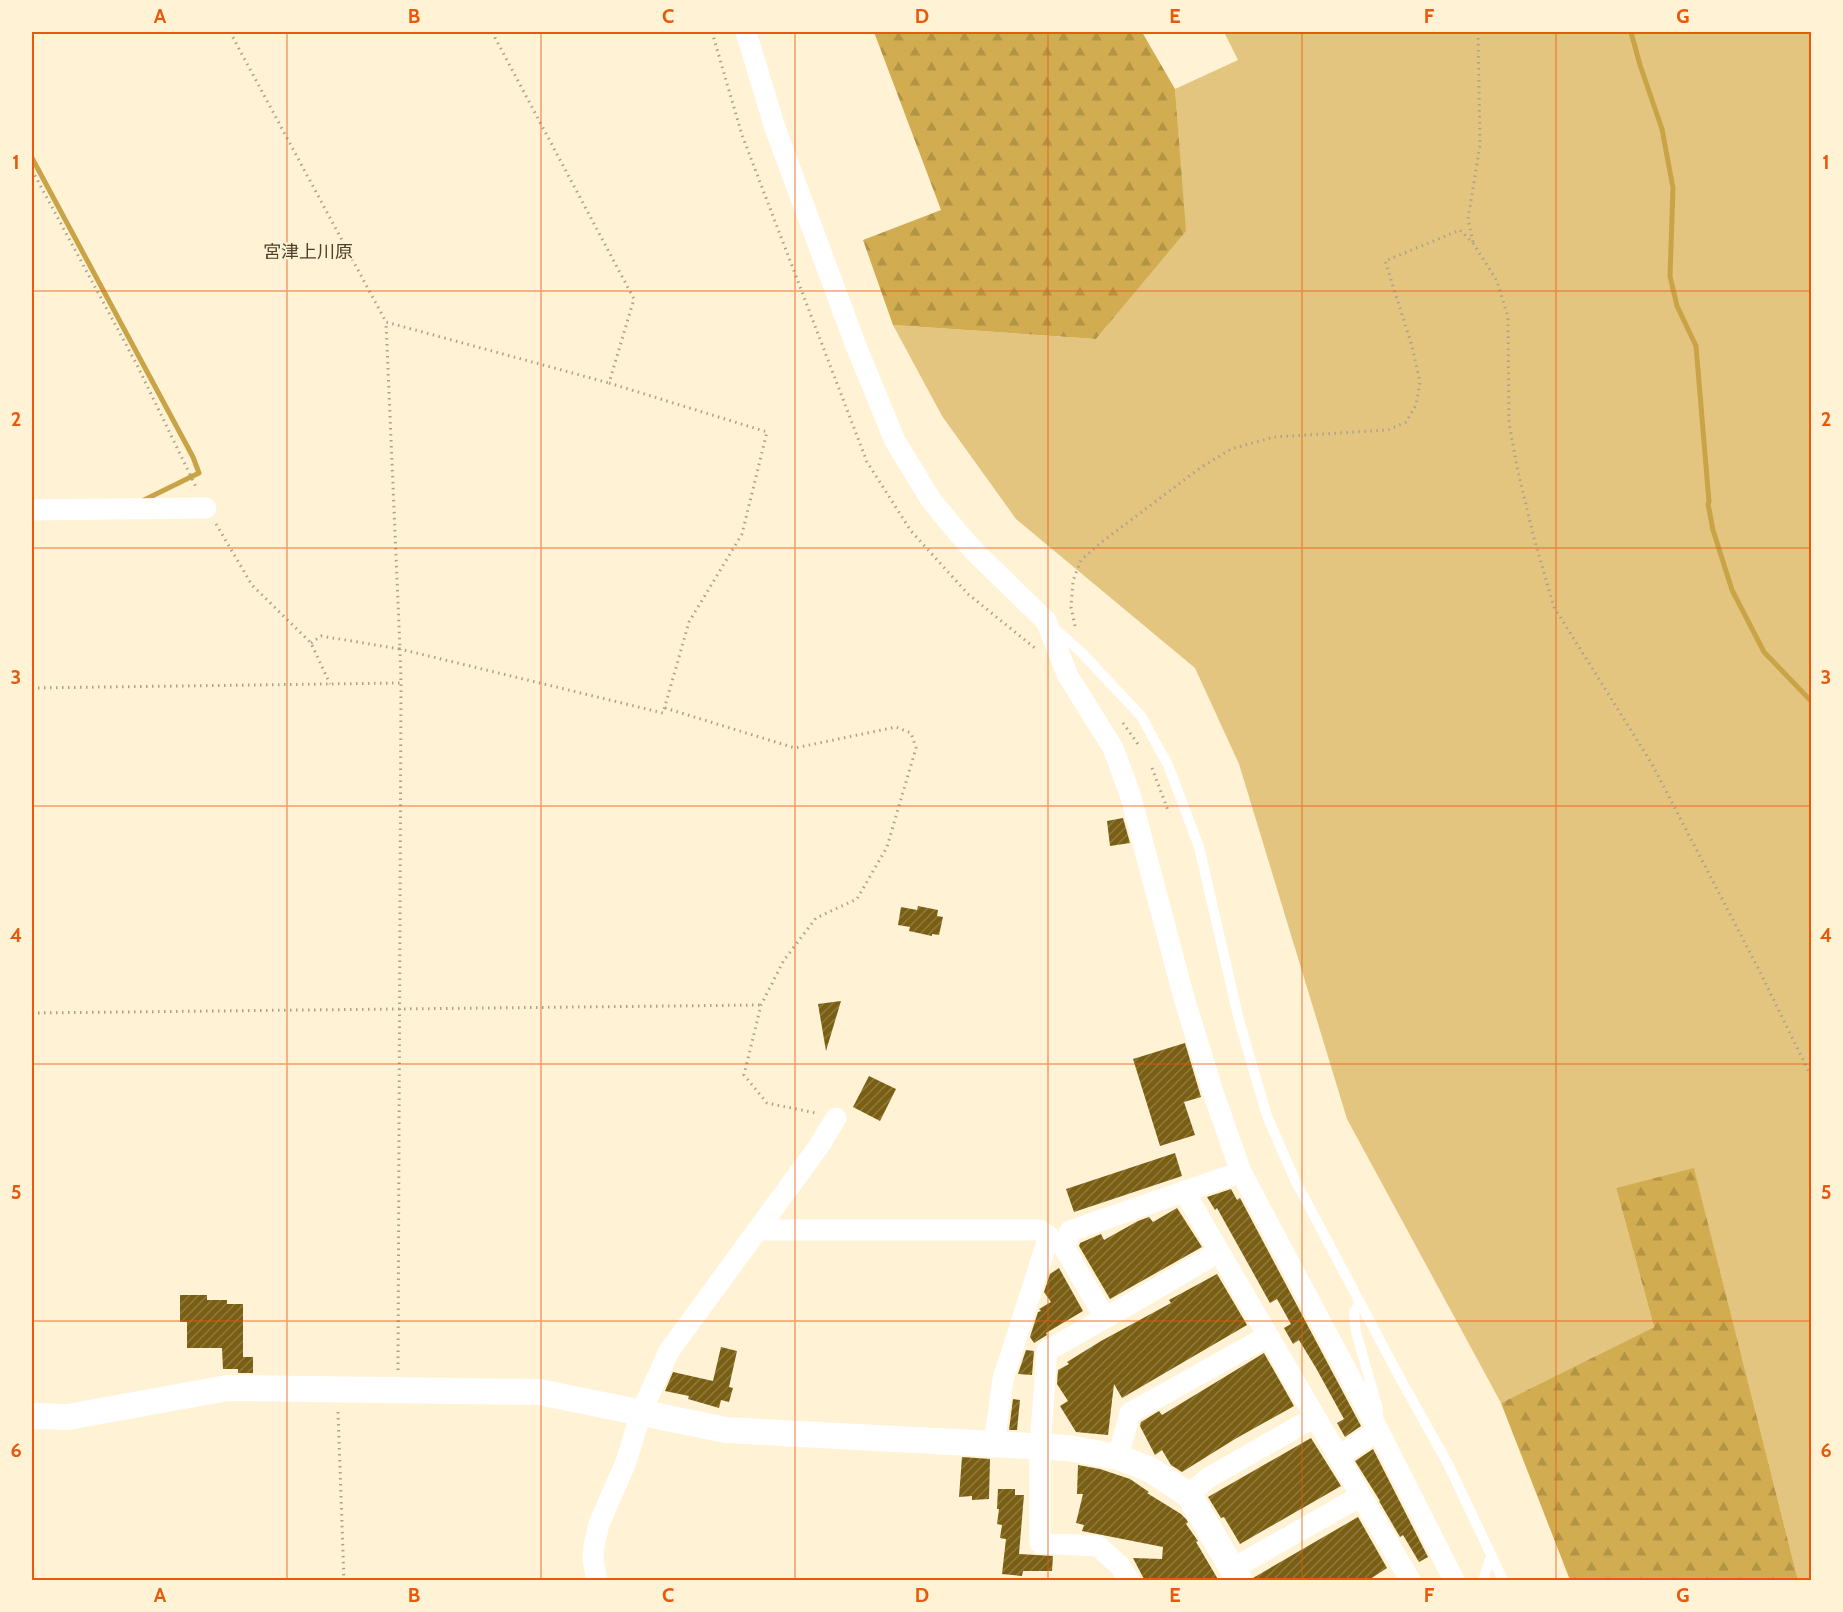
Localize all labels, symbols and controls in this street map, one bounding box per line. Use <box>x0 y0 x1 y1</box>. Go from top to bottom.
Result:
text: A <box>154 4 167 28</box>
text: B <box>408 4 420 28</box>
text: C <box>662 4 674 28</box>
text: D <box>915 4 929 28</box>
text: E <box>1169 4 1181 28</box>
text: F <box>1424 4 1435 28</box>
text: G <box>1676 4 1690 28</box>
text: 1 <box>12 150 20 174</box>
text: 1 <box>1822 150 1830 174</box>
district label: 宮津上川原 <box>263 241 353 263</box>
text: 2 <box>11 407 21 431</box>
text: 2 <box>1821 407 1831 431</box>
text: 3 <box>11 665 21 689</box>
text: 3 <box>1821 665 1831 689</box>
text: 4 <box>10 923 22 947</box>
text: 4 <box>1820 923 1832 947</box>
text: 5 <box>11 1180 21 1204</box>
text: 5 <box>1821 1180 1831 1204</box>
text: 6 <box>10 1438 22 1462</box>
text: 6 <box>1820 1438 1832 1462</box>
text: A <box>154 1583 167 1607</box>
text: B <box>408 1583 420 1607</box>
text: C <box>662 1583 674 1607</box>
text: D <box>915 1583 929 1607</box>
text: E <box>1169 1583 1181 1607</box>
text: F <box>1424 1583 1435 1607</box>
text: G <box>1676 1583 1690 1607</box>

